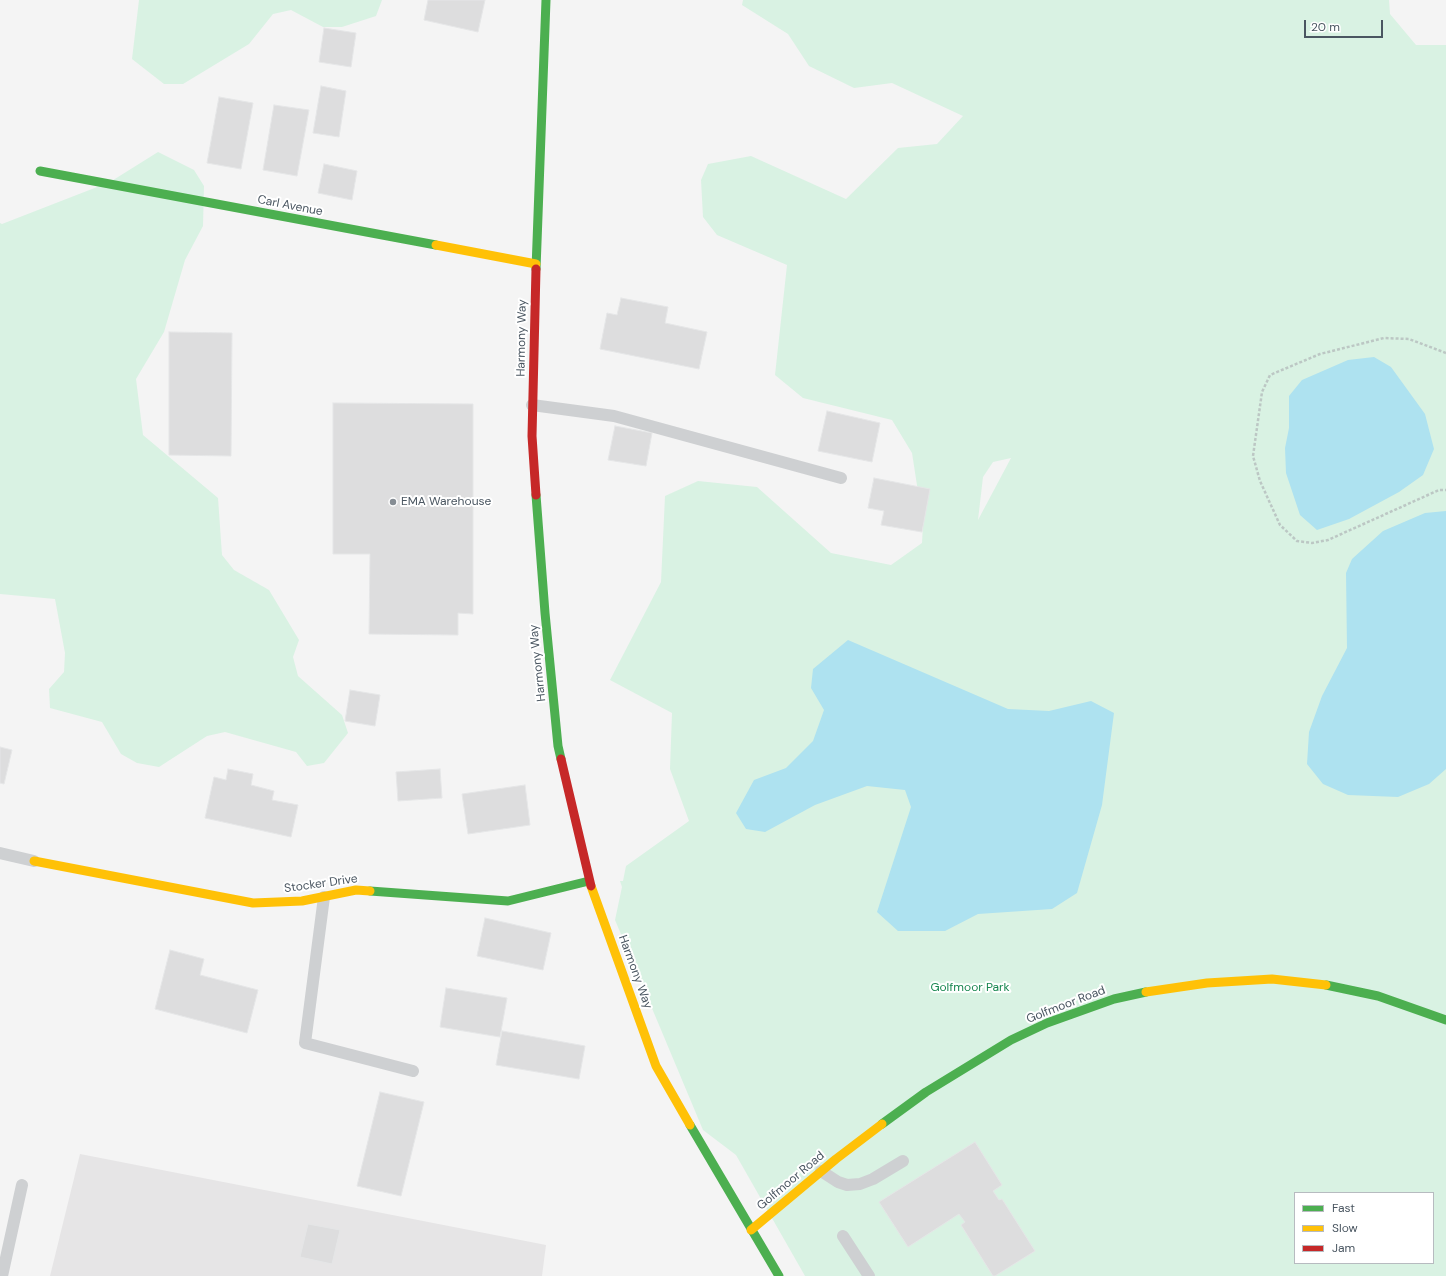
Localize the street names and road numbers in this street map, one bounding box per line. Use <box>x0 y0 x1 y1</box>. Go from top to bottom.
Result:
street label: Carl Avenue <box>256 193 324 219</box>
street label: Harmony Way <box>514 299 530 377</box>
street label: Harmony Way <box>527 624 549 702</box>
street label: Stocker Drive <box>283 872 359 896</box>
street label: Harmony Way <box>615 933 655 1011</box>
street label: Golfmoor Road <box>1024 983 1108 1027</box>
street label: Golfmoor Road <box>754 1149 828 1213</box>

